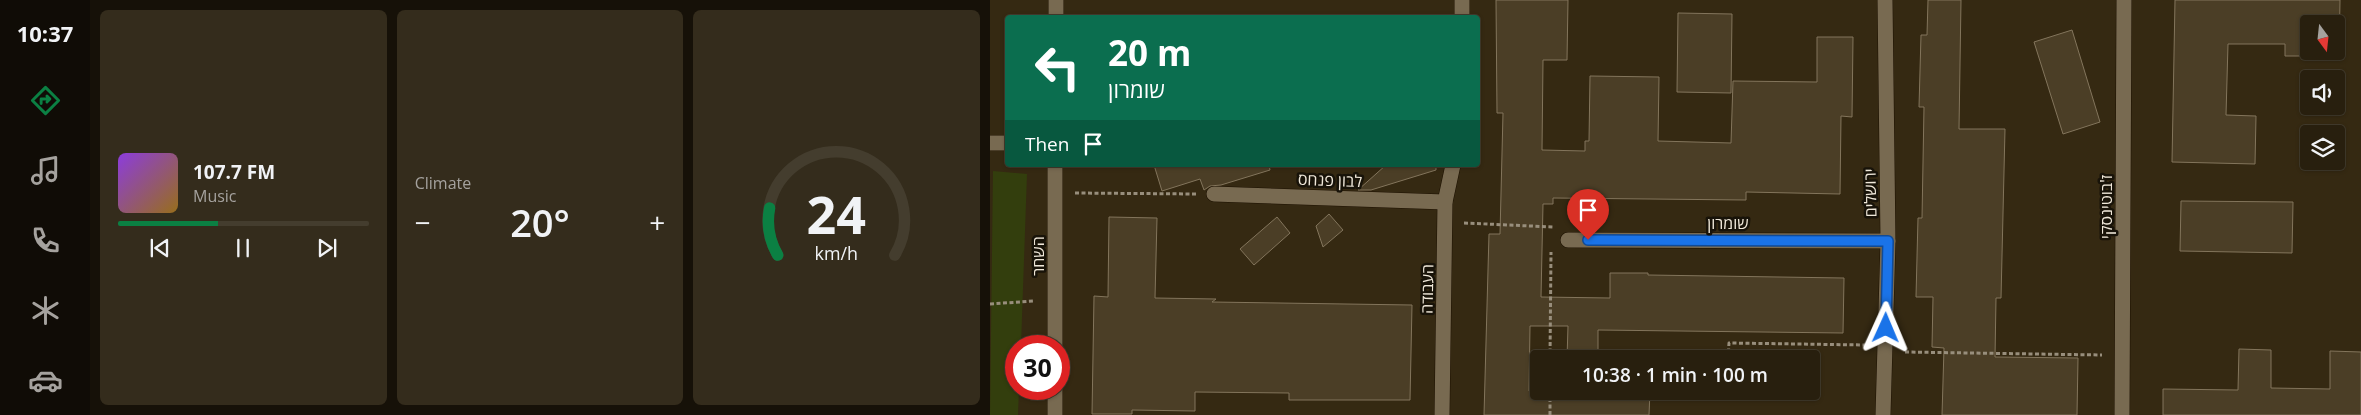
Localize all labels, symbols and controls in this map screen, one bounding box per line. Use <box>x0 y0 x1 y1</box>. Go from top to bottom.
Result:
north arrow <box>2300 15 2345 60</box>
map controls <box>2300 15 2345 170</box>
text: 10:37 <box>17 18 73 48</box>
text: 20 m <box>1108 29 1191 76</box>
icon: left <box>1025 35 1090 100</box>
button: sound <box>2300 70 2345 115</box>
text: שומרון <box>1108 74 1165 104</box>
icon: directions <box>28 83 63 118</box>
button: layers <box>2300 125 2345 170</box>
icon: arrive <box>1079 130 1107 158</box>
text: Then <box>1025 131 1069 157</box>
icon: music <box>28 153 63 188</box>
text: 107.7 FM <box>193 159 275 185</box>
street label: לבון פנחס <box>1297 168 1363 192</box>
street label: ירושלים <box>1859 168 1881 218</box>
text: Climate <box>415 172 471 194</box>
street label: ז'בוטינסקי <box>2095 175 2117 239</box>
text: 24 <box>807 178 866 249</box>
text: Music <box>193 185 237 207</box>
pin <box>1567 189 1609 240</box>
text: 20° <box>510 196 570 248</box>
icon: arrive <box>1574 196 1602 224</box>
text: − <box>415 203 431 241</box>
text: + <box>649 203 665 241</box>
street label: שומרון <box>1707 212 1749 234</box>
icon: phone <box>28 223 63 258</box>
icon: previous <box>146 234 174 262</box>
icon: pause <box>229 234 257 262</box>
icon: next <box>313 234 341 262</box>
street label: השחר <box>1027 236 1049 276</box>
text: km/h <box>815 241 858 265</box>
street label: העבודה <box>1416 264 1438 314</box>
icon: climate <box>28 293 63 328</box>
position arrow <box>1859 301 1911 353</box>
speed limit sign: 30 <box>1005 335 1070 400</box>
text: 10:38 · 1 min · 100 m <box>1582 362 1768 388</box>
icon: car <box>28 363 63 398</box>

